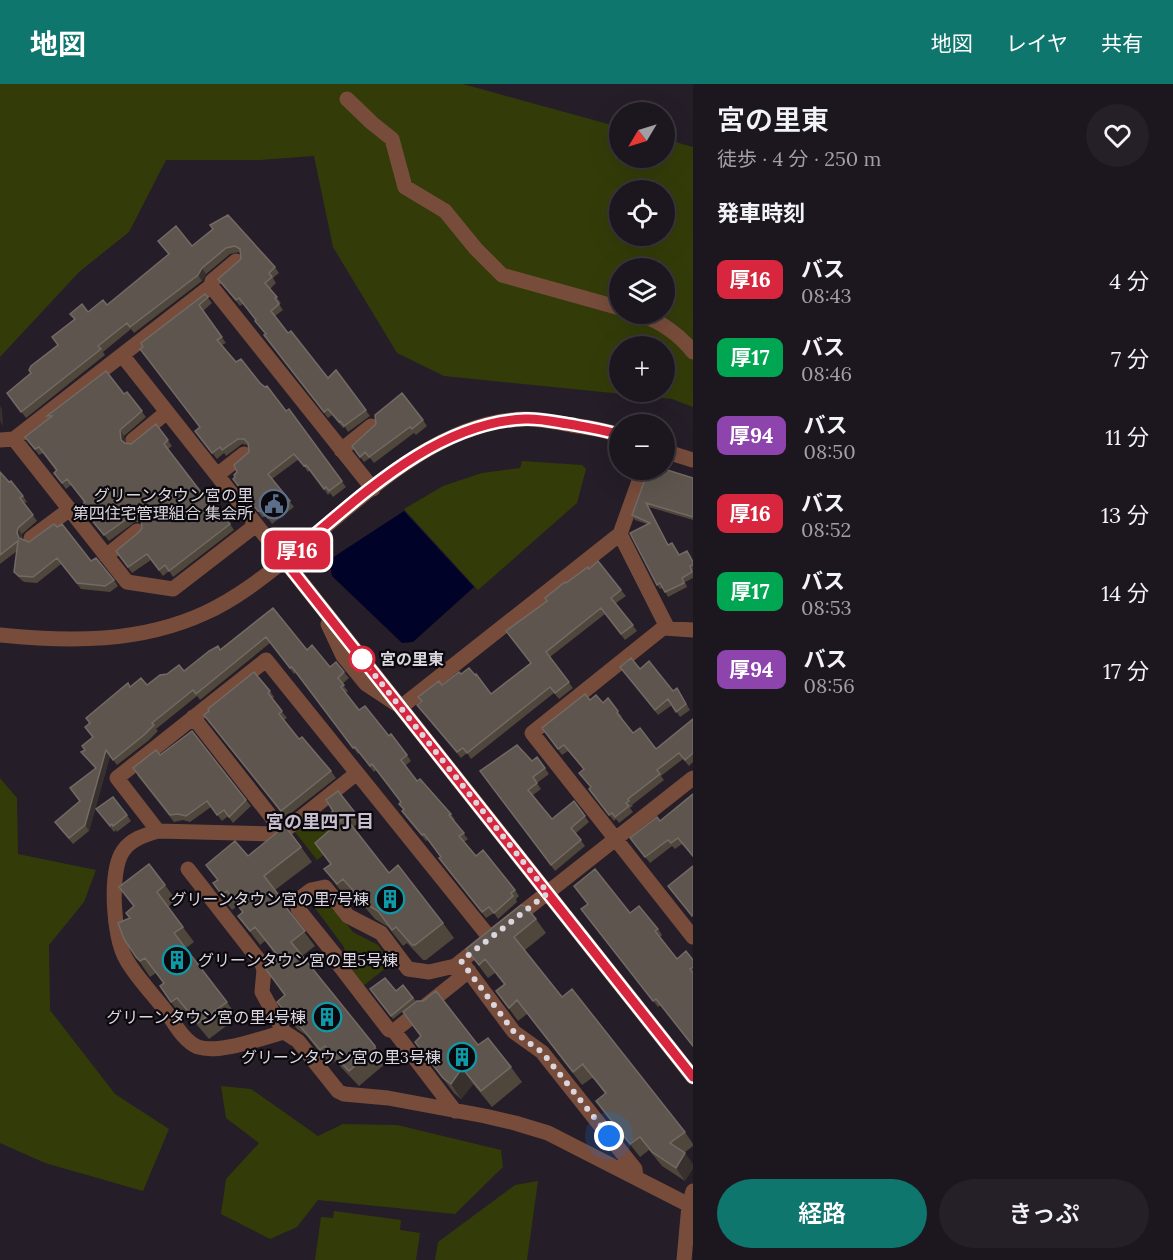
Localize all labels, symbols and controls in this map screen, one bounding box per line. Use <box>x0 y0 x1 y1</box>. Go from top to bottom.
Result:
text: 地図 <box>30 26 86 62</box>
text: 地図 <box>931 30 973 57</box>
text: レイヤ <box>1006 30 1068 57</box>
text: 共有 <box>1101 30 1143 57</box>
north arrow <box>609 102 675 168</box>
map controls <box>609 102 675 480</box>
text: 宮の里東 <box>717 102 829 138</box>
button: heart <box>1086 104 1149 167</box>
text: 徒歩 · 4 分 · 250 m <box>717 146 881 171</box>
button: locate <box>609 180 675 246</box>
text: 発車時刻 <box>717 199 805 227</box>
text: バス <box>801 255 845 283</box>
button: layers <box>609 258 675 324</box>
text: 厚16 <box>729 266 771 293</box>
text: 4 分 <box>1109 267 1149 295</box>
text: 08:43 <box>801 283 852 308</box>
text: バス <box>801 333 845 361</box>
button: + <box>609 336 675 402</box>
text: 厚17 <box>730 344 770 371</box>
text: 7 分 <box>1111 345 1149 373</box>
text: 08:46 <box>801 361 852 386</box>
text: バス <box>804 411 848 439</box>
button: − <box>609 414 675 480</box>
text: 厚94 <box>729 422 774 449</box>
text: 11 分 <box>1105 423 1149 451</box>
text: 08:50 <box>804 439 856 464</box>
place label: グリーンタウン宮の里 第四住宅管理組合 集会所 <box>73 485 253 523</box>
public building icon: グリーンタウン宮の里 第四住宅管理組合 集会所 <box>258 488 290 520</box>
text: バス <box>801 489 845 517</box>
text: 厚16 <box>729 500 771 527</box>
text: 13 分 <box>1101 501 1149 529</box>
text: 08:52 <box>801 517 851 542</box>
line badge: 厚16 <box>262 530 332 570</box>
text: 厚16 <box>276 537 318 564</box>
text: バス <box>801 567 845 595</box>
text: 厚17 <box>730 578 770 605</box>
text: 14 分 <box>1101 579 1149 607</box>
text: 08:53 <box>801 595 852 620</box>
text: バス <box>804 645 848 673</box>
marker: 宮の里東 <box>349 646 375 672</box>
place label: 宮の里東 <box>380 649 444 669</box>
text: 厚94 <box>729 656 774 683</box>
text: 17 分 <box>1103 657 1149 685</box>
text: 08:56 <box>804 673 855 698</box>
district label: 宮の里四丁目 <box>266 810 374 833</box>
building icon: グリーンタウン宮の里7号棟 <box>374 883 406 915</box>
place label: グリーンタウン宮の里7号棟 <box>170 889 369 909</box>
building icon: グリーンタウン宮の里5号棟 <box>161 944 193 976</box>
place label: グリーンタウン宮の里5号棟 <box>198 950 398 970</box>
building icon: グリーンタウン宮の里4号棟 <box>311 1001 343 1033</box>
place label: グリーンタウン宮の里4号棟 <box>106 1007 306 1027</box>
building icon: グリーンタウン宮の里3号棟 <box>446 1041 478 1073</box>
place label: グリーンタウン宮の里3号棟 <box>241 1047 441 1067</box>
your location <box>594 1121 624 1151</box>
button: 経路 <box>717 1179 927 1248</box>
button: きっぷ <box>939 1179 1149 1248</box>

